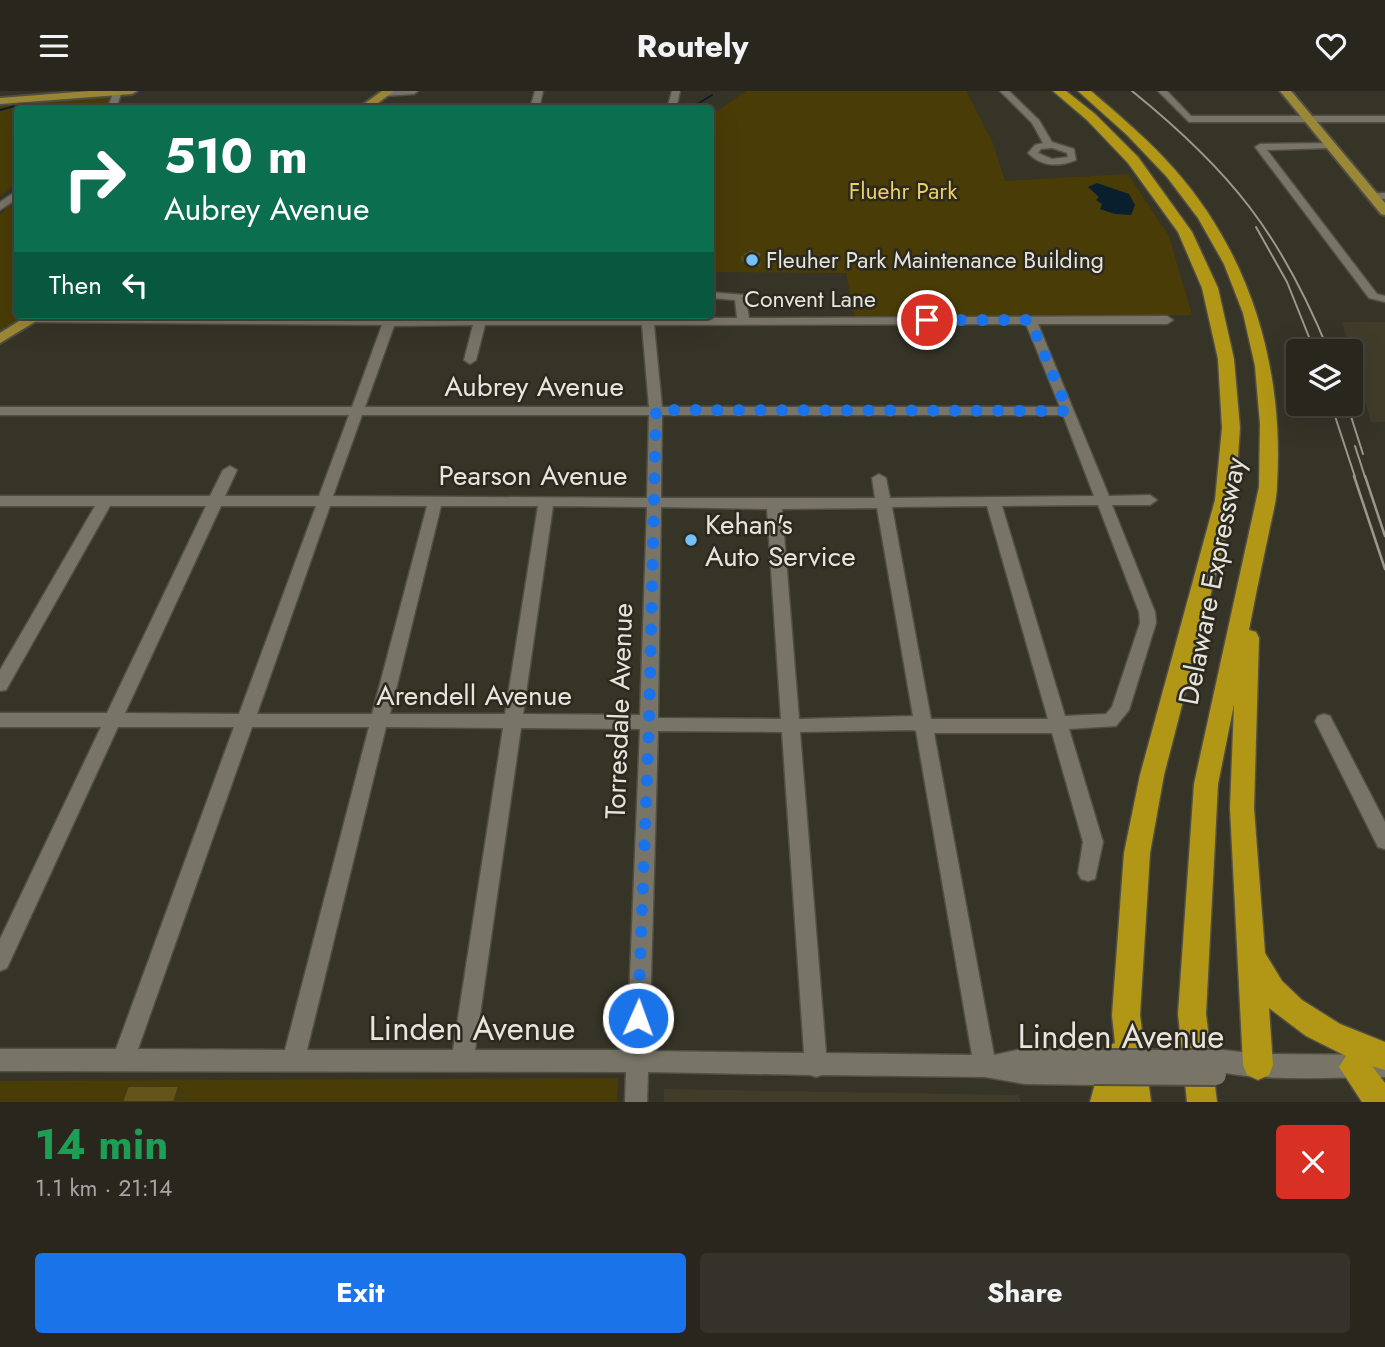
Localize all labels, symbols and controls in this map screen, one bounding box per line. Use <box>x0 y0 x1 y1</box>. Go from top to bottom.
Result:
text: Routely <box>637 23 748 69</box>
icon: menu <box>35 27 73 65</box>
icon: heart <box>1312 27 1350 65</box>
text: 510 m <box>164 121 308 191</box>
icon: right <box>49 133 140 224</box>
park label: Fluehr Park <box>849 174 958 208</box>
text: Aubrey Avenue <box>164 186 369 232</box>
place label: Fleuher Park Maintenance Building <box>766 243 1104 277</box>
marker: Fleuher Park Maintenance Building <box>744 252 760 268</box>
text: Then <box>49 266 102 304</box>
icon: left <box>116 266 154 304</box>
street label: Convent Lane <box>744 282 876 316</box>
pin <box>897 290 957 350</box>
icon: arrive <box>908 301 946 339</box>
map controls <box>1286 339 1363 416</box>
button: layers <box>1286 339 1363 416</box>
street label: Aubrey Avenue <box>444 366 624 407</box>
street label: Delaware Expressway <box>1168 453 1256 708</box>
street label: Pearson Avenue <box>439 455 627 496</box>
place label: Kehan's Auto Service <box>705 504 856 577</box>
marker: Kehan's Auto Service <box>683 532 699 548</box>
street label: Torresdale Avenue <box>595 602 643 820</box>
street label: Arendell Avenue <box>376 675 572 716</box>
position arrow <box>601 981 675 1055</box>
street label: Linden Avenue <box>369 1005 575 1052</box>
street label: Linden Avenue <box>1018 1013 1224 1060</box>
text: 14 min <box>35 1114 168 1175</box>
button: close <box>1276 1125 1350 1199</box>
text: 1.1 km · 21:14 <box>35 1171 172 1205</box>
button: Exit <box>35 1253 686 1333</box>
button: Share <box>700 1253 1350 1333</box>

